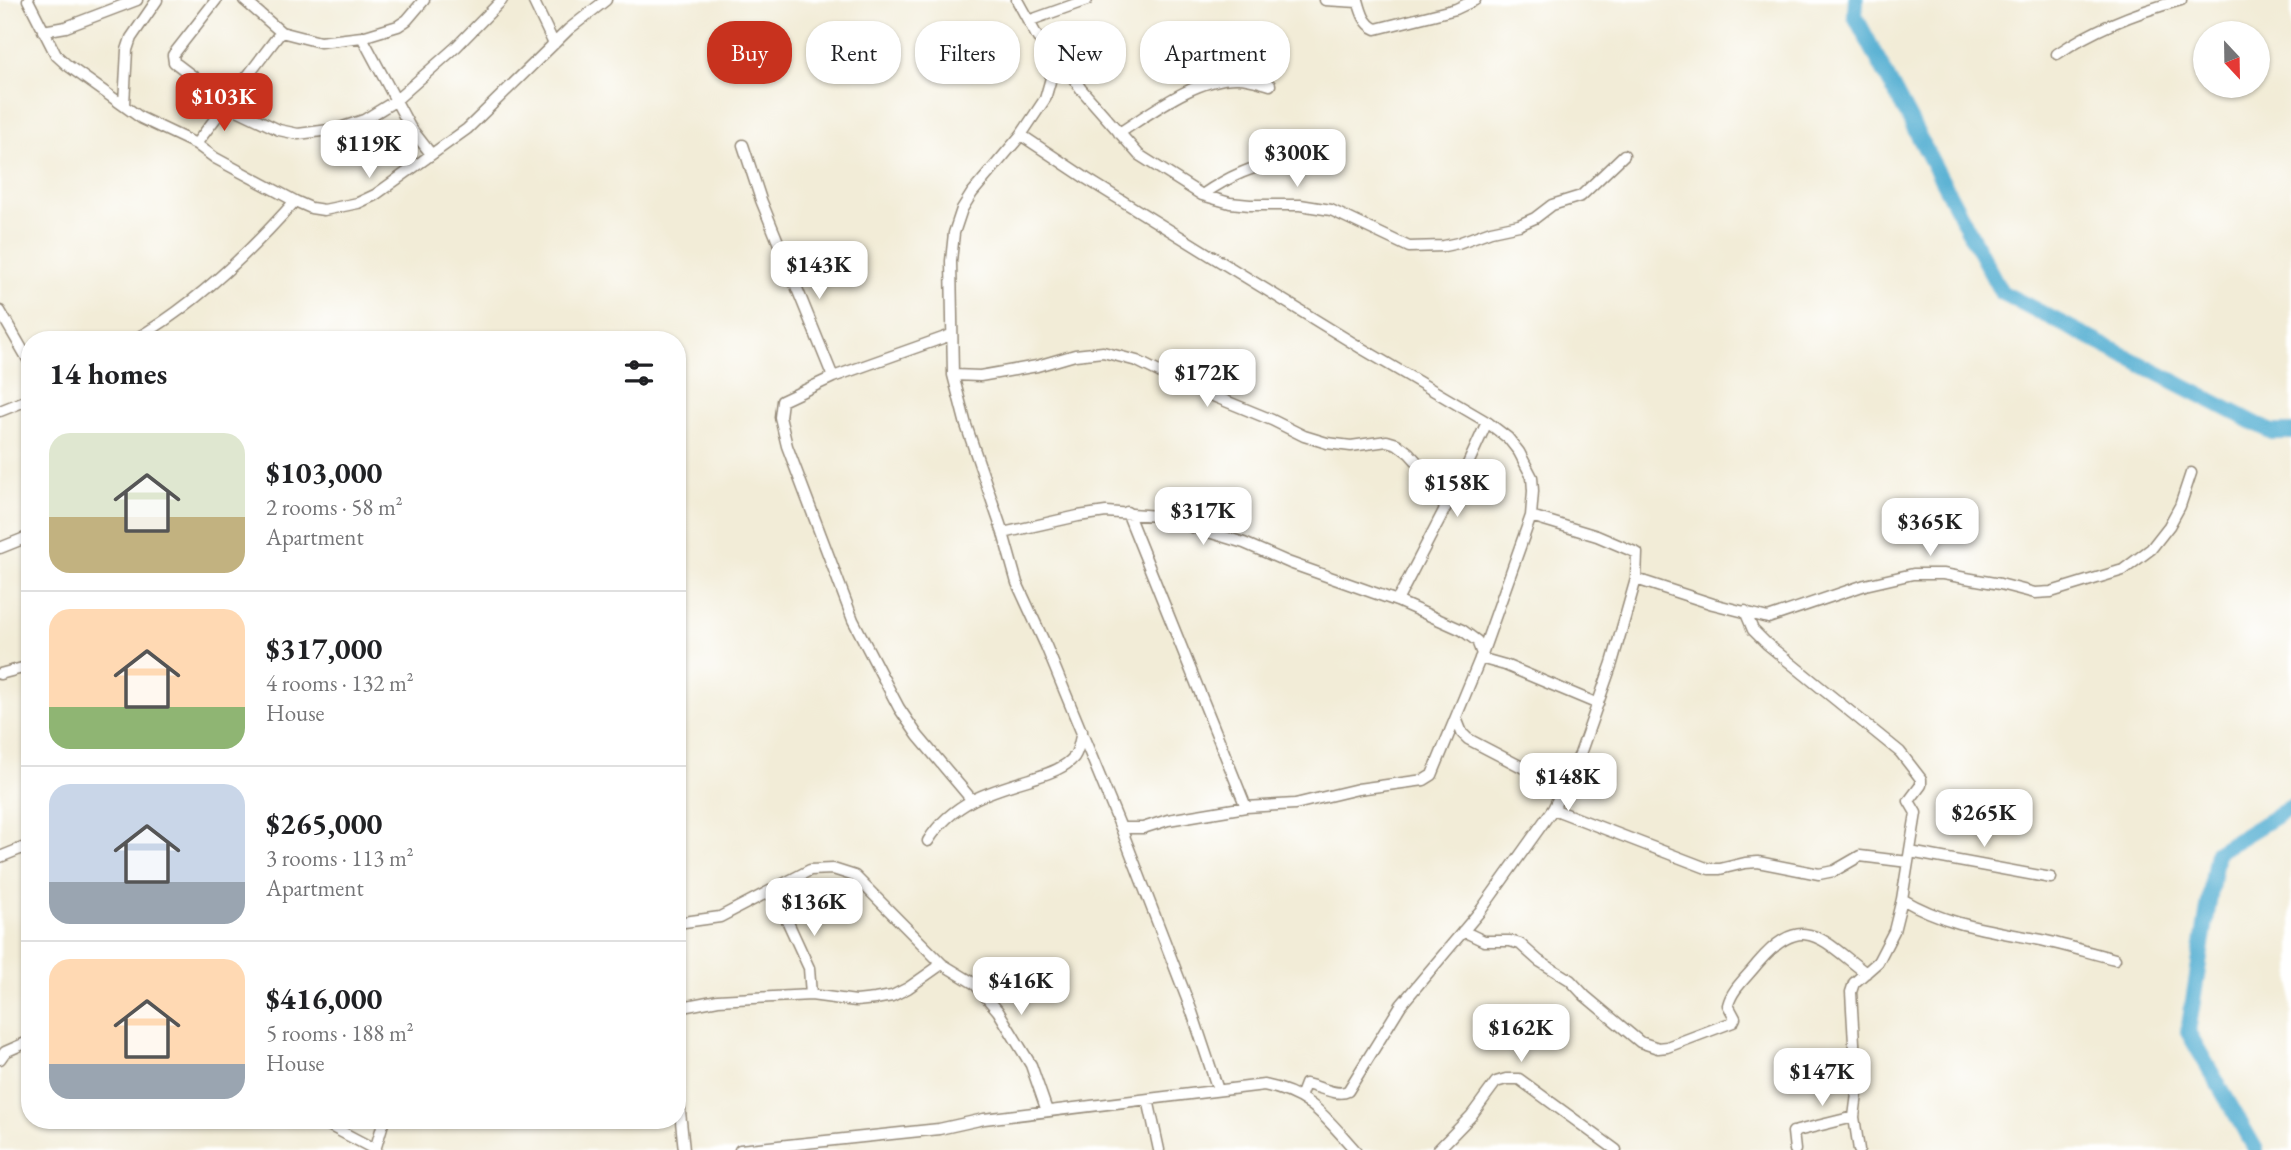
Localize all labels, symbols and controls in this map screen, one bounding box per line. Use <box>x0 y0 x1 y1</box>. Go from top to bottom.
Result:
chip: Buy <box>707 21 792 84</box>
chip: Rent <box>806 21 901 84</box>
chip: Filters <box>915 21 1020 84</box>
chip: New <box>1034 21 1126 84</box>
chip: Apartment <box>1140 21 1290 84</box>
north arrow <box>2193 21 2270 98</box>
map controls <box>2193 21 2270 98</box>
pin: $103K <box>175 74 273 133</box>
text: $103K <box>192 81 256 111</box>
pin: $119K <box>320 120 418 180</box>
text: $119K <box>337 128 401 158</box>
pin: $300K <box>1248 130 1346 189</box>
text: $300K <box>1265 137 1329 167</box>
pin: $143K <box>770 242 868 301</box>
text: $143K <box>787 249 851 279</box>
pin: $172K <box>1158 350 1256 409</box>
text: 14 homes <box>49 354 167 393</box>
icon: filters <box>620 354 658 392</box>
text: $172K <box>1175 357 1239 387</box>
text: $103,000 <box>266 453 382 492</box>
pin: $158K <box>1408 460 1506 519</box>
icon: home <box>105 461 189 545</box>
text: $158K <box>1425 467 1489 497</box>
pin: $317K <box>1154 488 1252 547</box>
text: 2 rooms · 58 m² <box>266 492 403 522</box>
text: $317K <box>1171 495 1235 525</box>
pin: $365K <box>1881 498 1979 558</box>
text: $365K <box>1898 506 1962 536</box>
text: Apartment <box>266 522 364 552</box>
text: $317,000 <box>266 629 382 668</box>
icon: home <box>105 637 189 721</box>
text: 4 rooms · 132 m² <box>266 668 414 698</box>
text: House <box>266 698 325 728</box>
pin: $148K <box>1519 754 1617 813</box>
text: $148K <box>1536 761 1600 791</box>
pin: $265K <box>1935 790 2033 849</box>
text: $265K <box>1952 797 2016 827</box>
text: $265,000 <box>266 804 382 843</box>
icon: home <box>105 812 189 896</box>
text: 3 rooms · 113 m² <box>266 843 414 873</box>
text: Apartment <box>266 873 364 903</box>
pin: $136K <box>765 878 863 938</box>
text: $136K <box>782 886 846 916</box>
pin: $416K <box>972 958 1070 1017</box>
text: $416K <box>989 965 1053 995</box>
text: $416,000 <box>266 979 382 1018</box>
icon: home <box>105 987 189 1071</box>
pin: $162K <box>1472 1004 1570 1064</box>
text: $162K <box>1489 1012 1553 1042</box>
text: 5 rooms · 188 m² <box>266 1018 414 1048</box>
text: House <box>266 1048 325 1078</box>
pin: $147K <box>1773 1048 1871 1108</box>
text: $147K <box>1790 1056 1854 1086</box>

